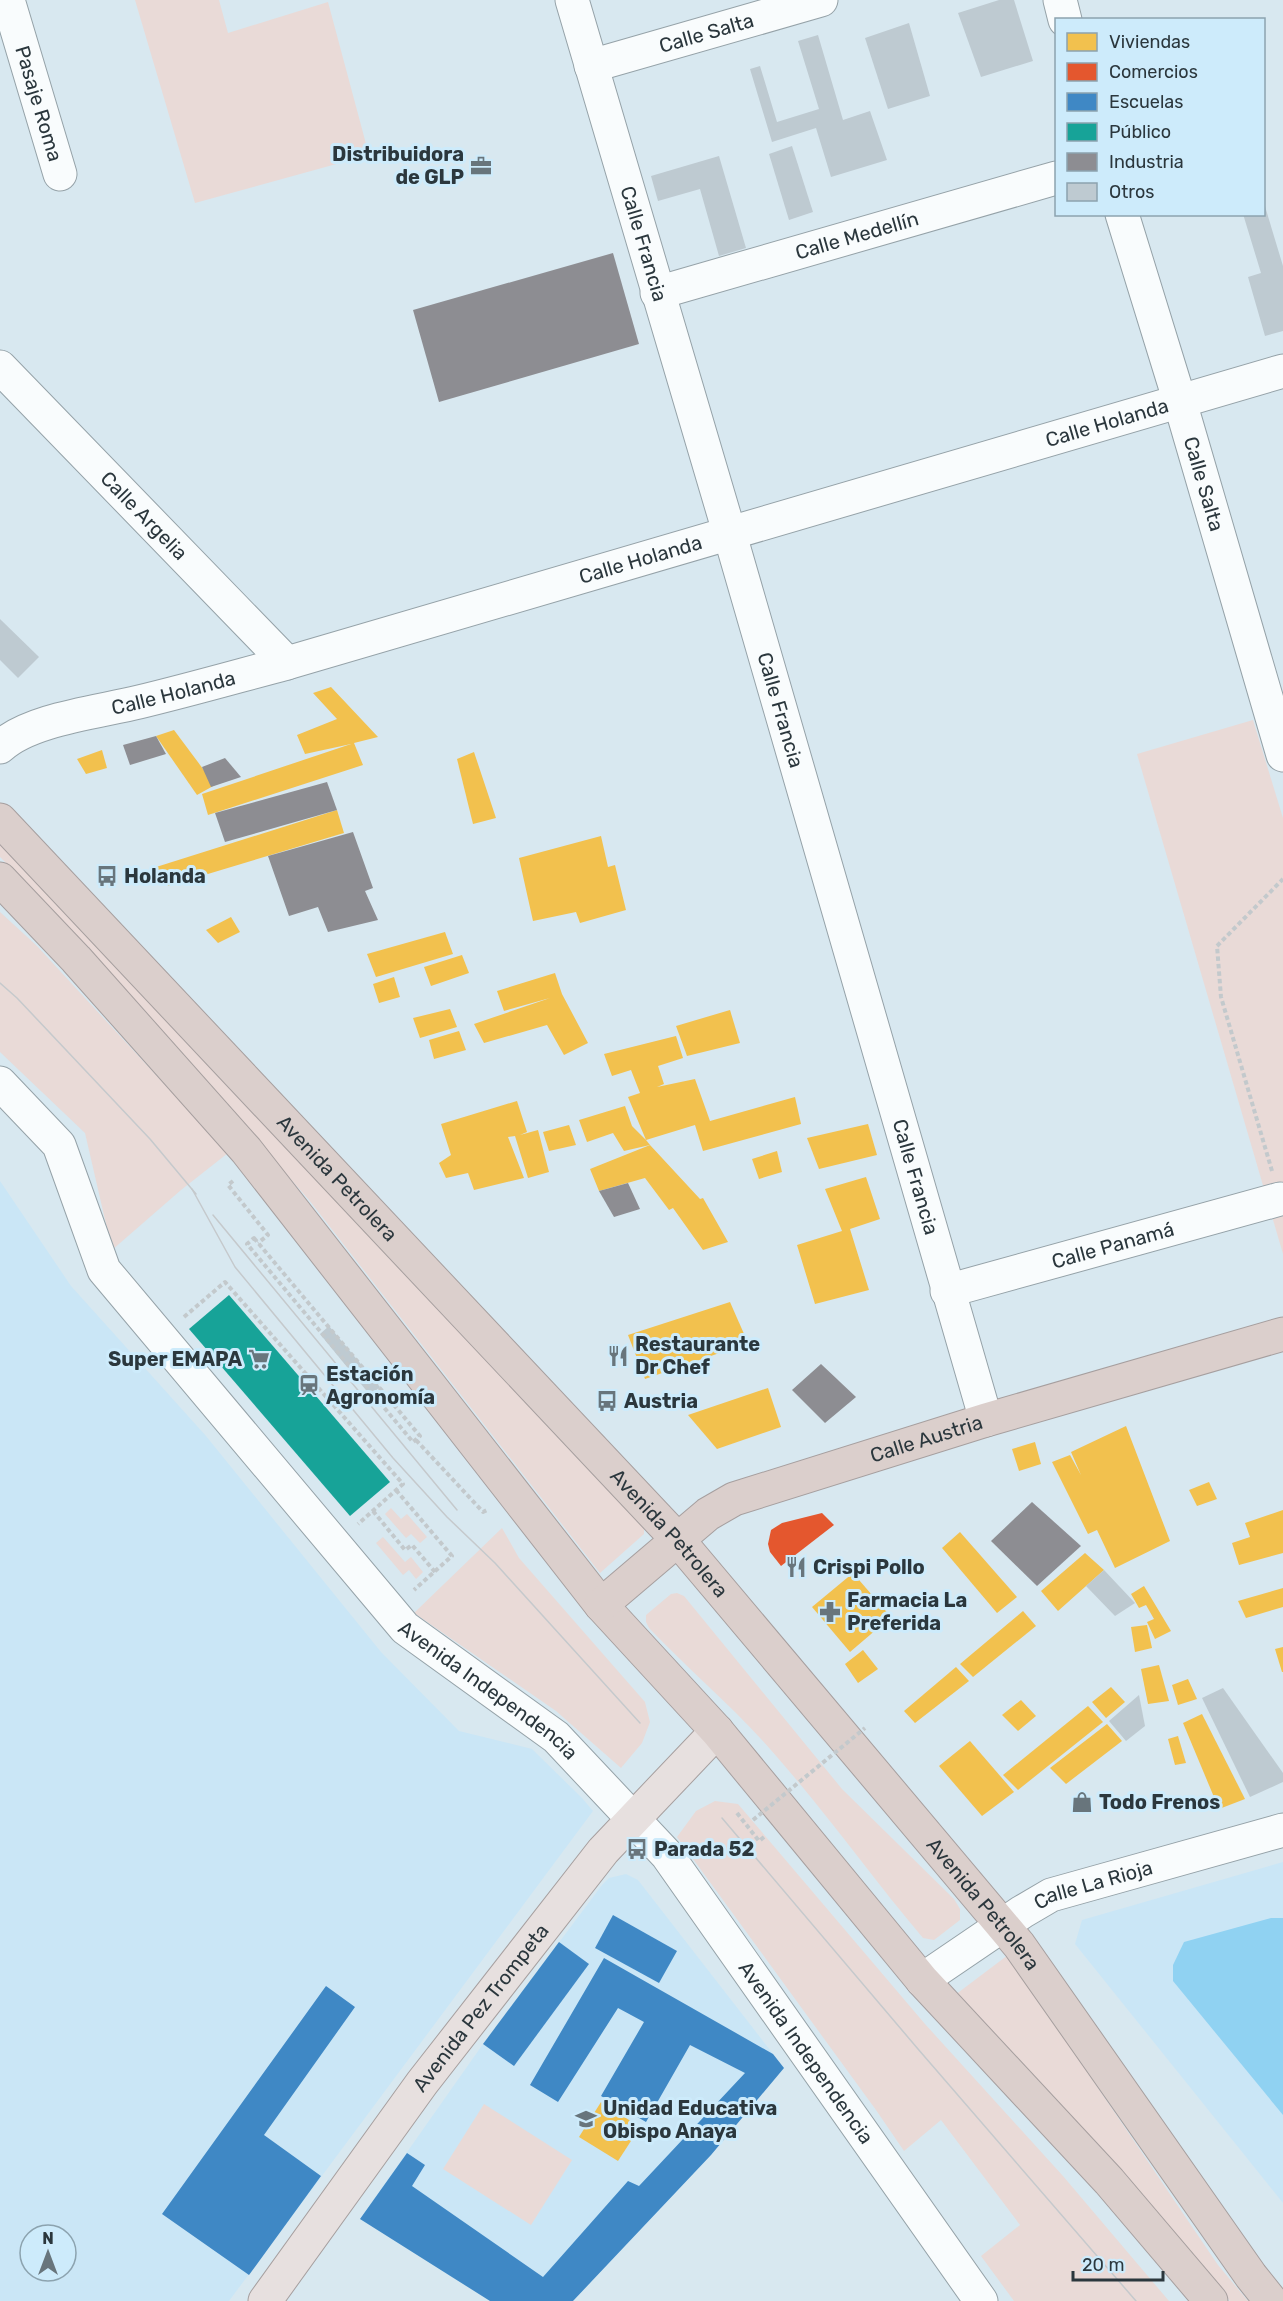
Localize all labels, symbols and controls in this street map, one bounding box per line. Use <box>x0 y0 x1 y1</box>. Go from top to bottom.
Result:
street label: Calle Salta <box>656 8 757 58</box>
legend <box>1055 18 1265 216</box>
text: Viviendas <box>1109 31 1190 53</box>
street label: Pasaje Roma <box>10 43 68 164</box>
text: Comercios <box>1109 61 1198 83</box>
text: Escuelas <box>1109 91 1183 113</box>
text: Público <box>1109 121 1171 143</box>
place label: Distribuidora de GLP <box>332 142 464 189</box>
text: Industria <box>1109 151 1184 173</box>
office icon: Distribuidora de GLP <box>469 154 493 178</box>
text: Otros <box>1109 181 1154 203</box>
street label: Calle Francia <box>616 183 672 304</box>
street label: Calle Medellín <box>792 206 921 265</box>
street label: Calle Holanda <box>1043 393 1171 452</box>
street label: Calle Salta <box>1179 434 1229 534</box>
street label: Calle Argelia <box>96 466 193 565</box>
street label: Calle Holanda <box>576 530 705 589</box>
street label: Calle Francia <box>753 649 809 771</box>
street label: Calle Holanda <box>109 666 238 720</box>
bus stop icon: Holanda <box>95 864 119 888</box>
place label: Holanda <box>124 864 206 888</box>
street label: Avenida Petrolera <box>272 1110 402 1246</box>
street label: Calle Francia <box>888 1116 944 1237</box>
street label: Calle Panamá <box>1049 1217 1177 1274</box>
place label: Restaurante Dr Chef <box>635 1332 760 1379</box>
restaurant icon: Restaurante Dr Chef <box>606 1344 630 1368</box>
place label: Super EMAPA <box>108 1347 243 1371</box>
supermarket icon: Super EMAPA <box>247 1347 271 1371</box>
place label: Estación Agronomía <box>326 1362 435 1409</box>
station icon: Estación Agronomía <box>297 1373 321 1397</box>
bus stop icon: Austria <box>595 1389 619 1413</box>
place label: Austria <box>624 1389 698 1413</box>
street label: Calle Austria <box>867 1410 985 1468</box>
street label: Avenida Petrolera <box>605 1464 733 1602</box>
restaurant icon: Crispi Pollo <box>784 1555 808 1579</box>
place label: Crispi Pollo <box>813 1555 925 1579</box>
place label: Farmacia La Preferida <box>847 1588 967 1635</box>
pharmacy icon: Farmacia La Preferida <box>818 1600 842 1624</box>
street label: Avenida Independencia <box>394 1615 583 1764</box>
shop icon: Todo Frenos <box>1070 1790 1094 1814</box>
place label: Todo Frenos <box>1099 1790 1220 1814</box>
street label: Avenida Petrolera <box>922 1833 1045 1975</box>
bus stop icon: Parada 52 <box>625 1837 649 1861</box>
place label: Parada 52 <box>654 1837 754 1861</box>
street label: Calle La Rioja <box>1029 1855 1155 1914</box>
street label: Avenida Pez Trompeta <box>408 1919 554 2096</box>
street label: Avenida Independencia <box>734 1957 879 2148</box>
place label: Unidad Educativa Obispo Anaya <box>603 2096 777 2143</box>
school or university icon: Unidad Educativa Obispo Anaya <box>574 2107 598 2131</box>
north arrow <box>18 2223 78 2283</box>
text: N <box>42 2229 54 2248</box>
scale bar <box>1073 2244 1163 2282</box>
text: 20 m <box>1082 2254 1124 2276</box>

